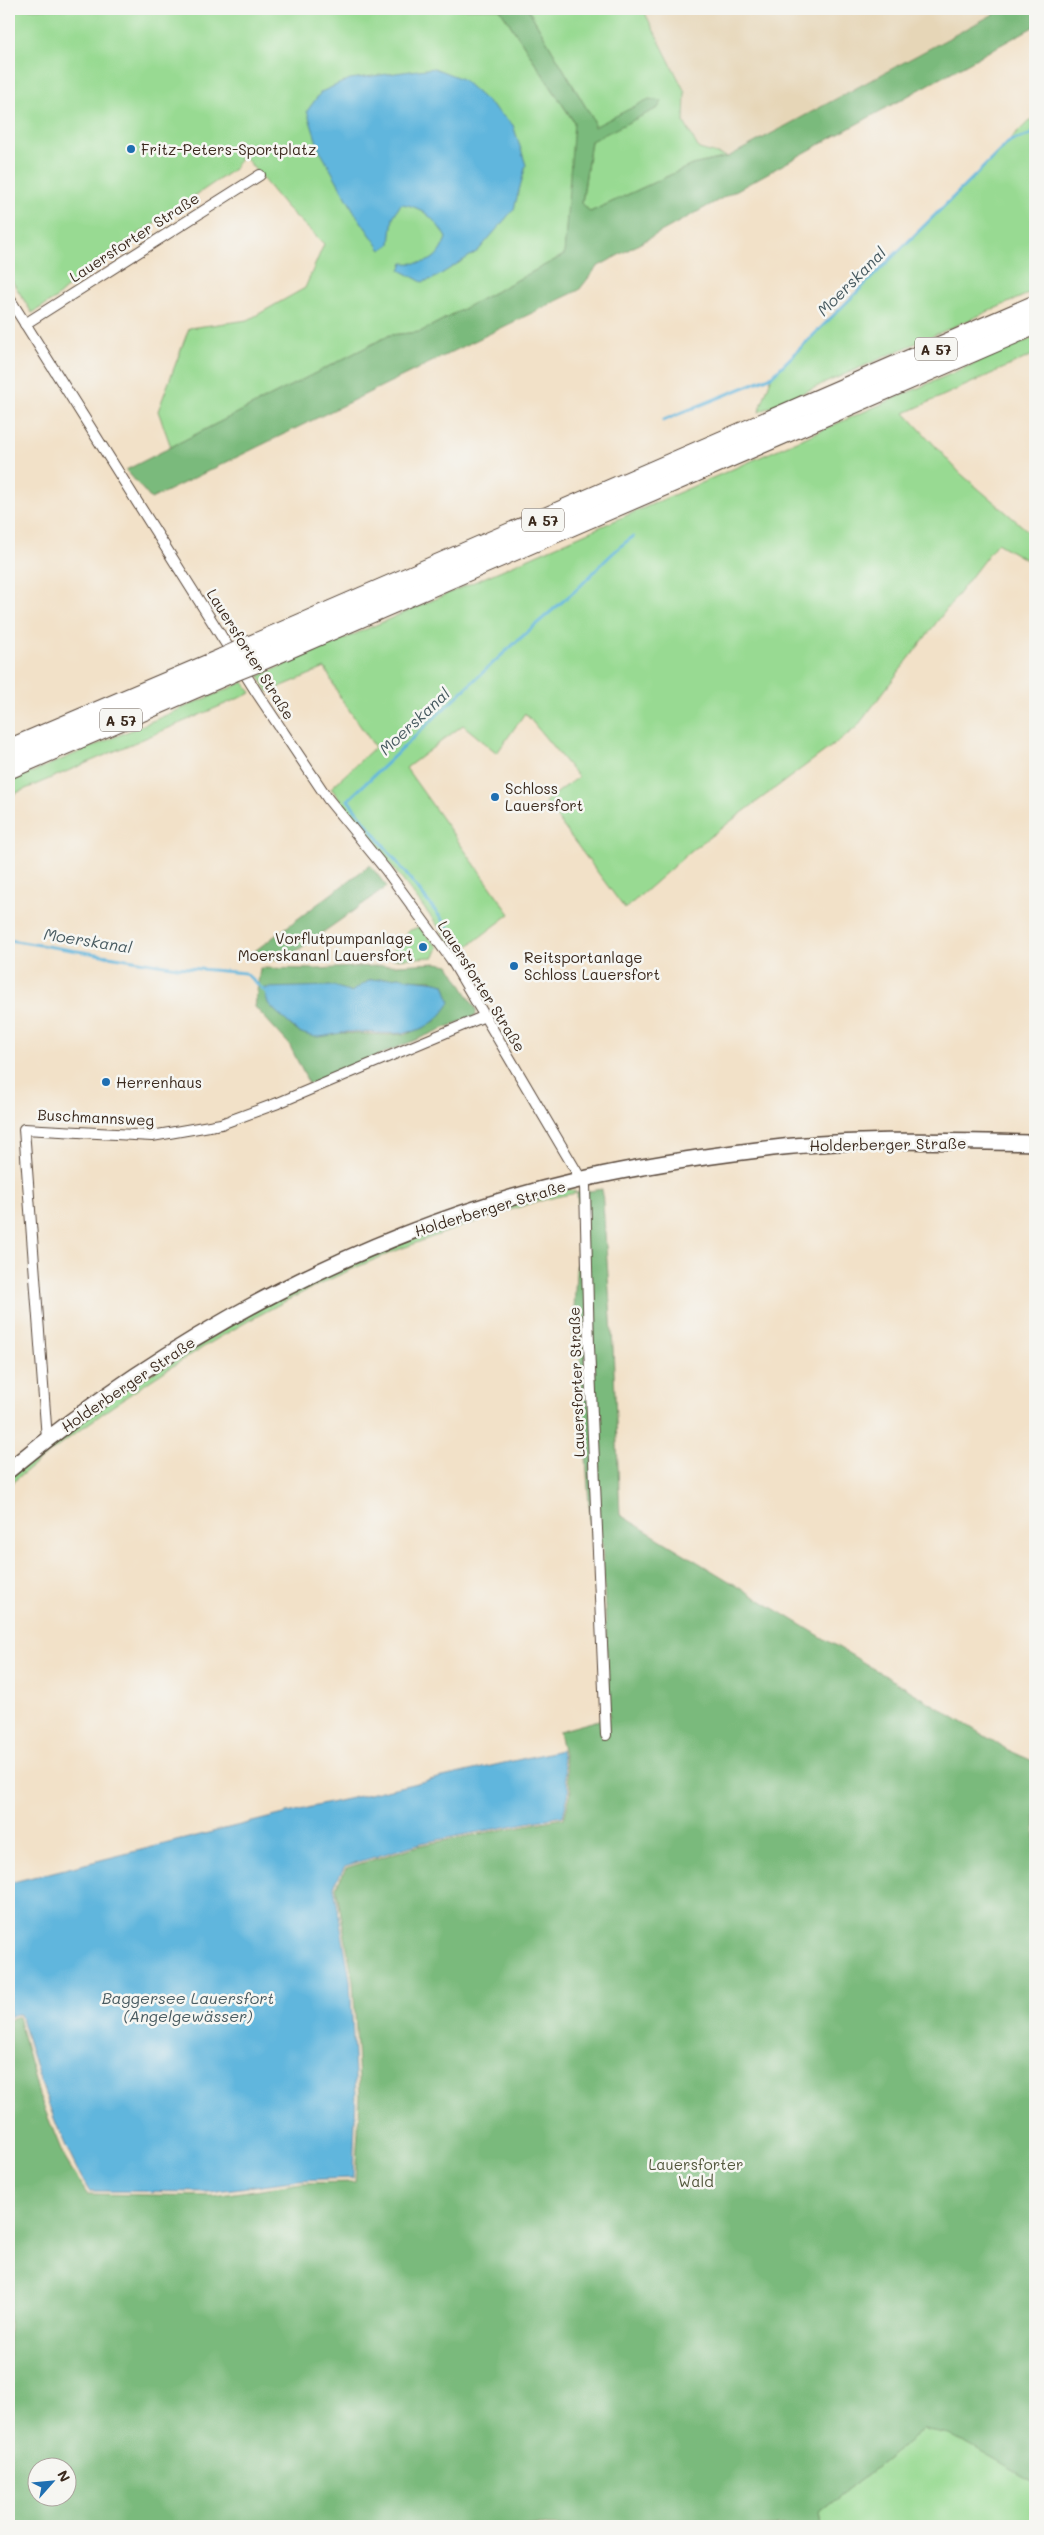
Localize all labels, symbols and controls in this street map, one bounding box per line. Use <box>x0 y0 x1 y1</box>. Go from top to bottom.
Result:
place label: Fritz-Peters-Sportplatz <box>141 139 316 159</box>
marker: Fritz-Peters-Sportplatz <box>125 143 137 155</box>
street label: Lauersforter Straße <box>65 188 203 286</box>
water label: Moerskanal <box>812 242 890 320</box>
road number: A 57 <box>915 338 957 360</box>
road number: A 57 <box>522 508 564 532</box>
street label: Lauersforter Straße <box>203 585 299 723</box>
water label: Moerskanal <box>374 683 454 759</box>
road number: A 57 <box>100 708 142 732</box>
place label: Schloss Lauersfort <box>505 778 583 815</box>
marker: Schloss Lauersfort <box>489 791 501 803</box>
street label: Lauersforter Straße <box>434 917 530 1055</box>
water label: Moerskanal <box>42 923 134 957</box>
place label: Vorflutpumpanlage Moerskananl Lauersfort <box>238 928 413 965</box>
marker: Vorflutpumpanlage Moerskananl Lauersfort <box>417 941 429 953</box>
place label: Reitsportanlage Schloss Lauersfort <box>524 947 660 984</box>
marker: Reitsportanlage Schloss Lauersfort <box>508 960 520 972</box>
place label: Herrenhaus <box>116 1072 202 1092</box>
marker: Herrenhaus <box>100 1076 112 1088</box>
street label: Buschmannsweg <box>37 1104 155 1130</box>
street label: Holderberger Straße <box>809 1133 967 1155</box>
street label: Holderberger Straße <box>412 1175 568 1241</box>
street label: Lauersforter Straße <box>563 1306 589 1458</box>
street label: Holderberger Straße <box>57 1332 199 1436</box>
water label: Baggersee Lauersfort (Angelgewässer) <box>102 1987 274 2026</box>
park label: Lauersforter Wald <box>648 2154 744 2191</box>
north arrow <box>28 2458 78 2508</box>
text: N <box>53 2467 75 2485</box>

